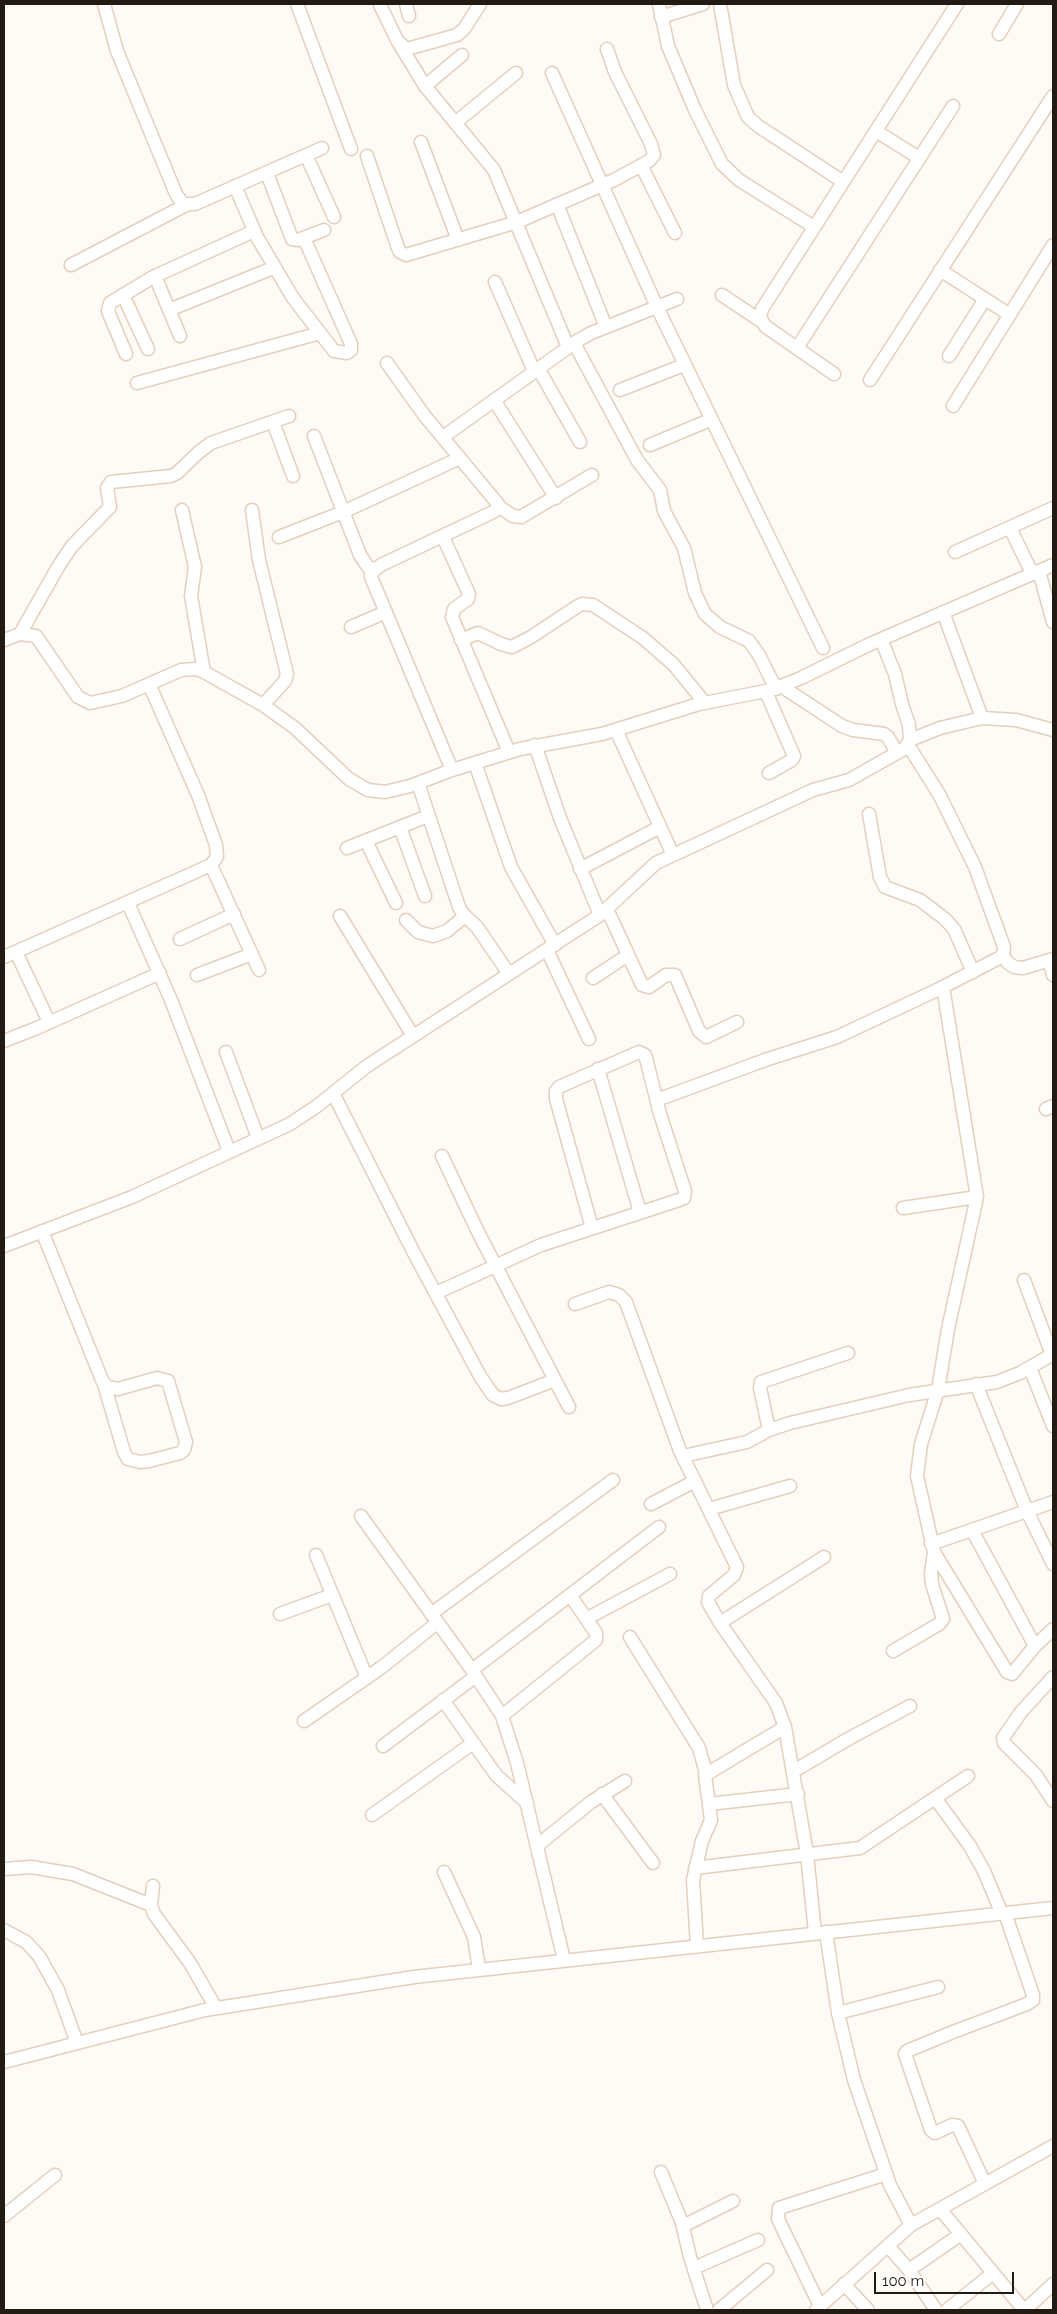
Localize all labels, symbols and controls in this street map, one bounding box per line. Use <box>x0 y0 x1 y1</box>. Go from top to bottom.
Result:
scale bar <box>877 2262 1017 2294</box>
text: 100 m <box>882 2272 924 2290</box>

